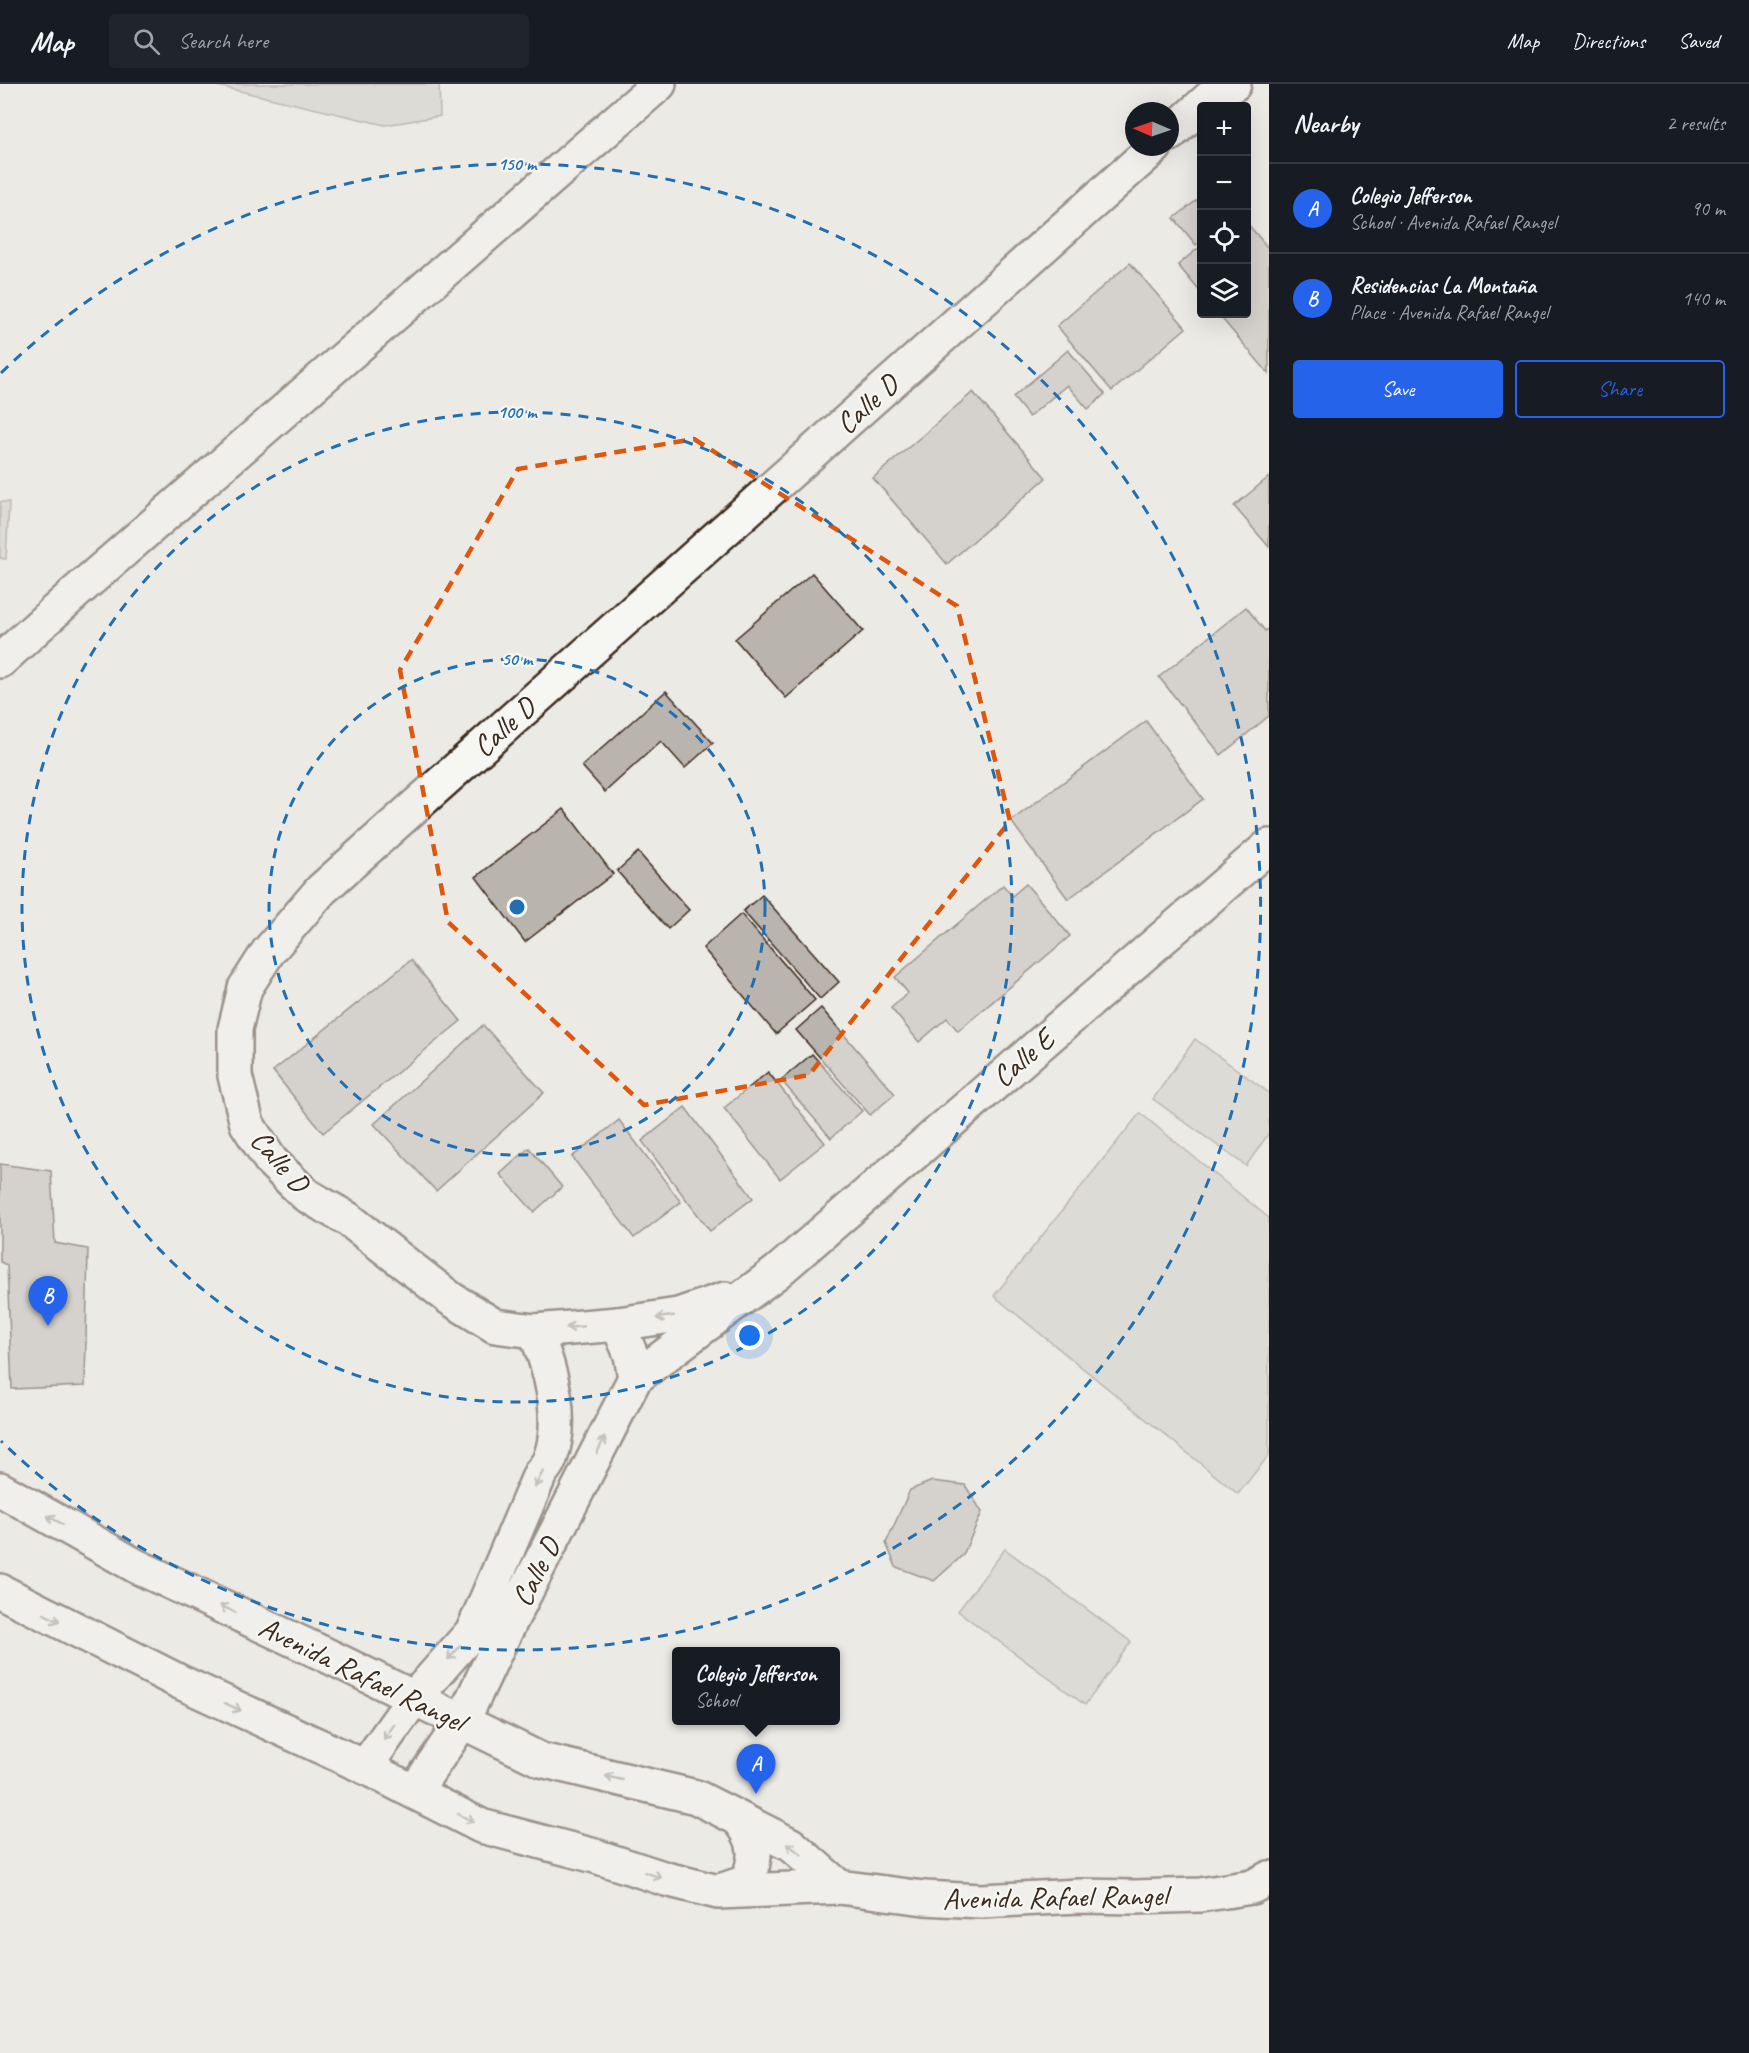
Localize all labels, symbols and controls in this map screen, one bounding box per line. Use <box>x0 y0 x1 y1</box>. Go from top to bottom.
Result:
search box <box>109 14 529 68</box>
text: Map <box>30 24 73 59</box>
icon: search <box>130 25 163 58</box>
text: Search here <box>178 27 268 55</box>
text: Map <box>1507 28 1539 54</box>
text: Directions <box>1572 28 1645 54</box>
text: Saved <box>1678 28 1719 54</box>
north arrow <box>1125 102 1179 156</box>
map controls <box>1197 102 1251 318</box>
button: + <box>1197 102 1251 156</box>
text: Nearby <box>1293 107 1358 140</box>
text: 2 results <box>1666 111 1725 136</box>
text: 150 m <box>498 153 538 175</box>
button: − <box>1197 156 1251 210</box>
text: Colegio Jefferson <box>1350 182 1472 210</box>
text: A <box>1307 196 1318 221</box>
text: 90 m <box>1691 196 1725 221</box>
button: locate <box>1197 210 1251 264</box>
text: School · Avenida Rafael Rangel <box>1350 210 1556 235</box>
button: layers <box>1197 264 1251 318</box>
text: Residencias La Montaña <box>1350 272 1536 300</box>
text: B <box>1307 286 1318 311</box>
text: 140 m <box>1682 286 1725 311</box>
text: Place · Avenida Rafael Rangel <box>1350 300 1548 325</box>
button: Save <box>1293 360 1503 418</box>
button: Share <box>1515 360 1725 418</box>
street label: Calle D <box>828 364 908 442</box>
text: 100 m <box>498 401 538 423</box>
text: 50 m <box>502 648 534 670</box>
street label: Calle D <box>465 687 545 765</box>
centre of rings <box>507 897 527 917</box>
street label: Calle E <box>984 1018 1065 1095</box>
street label: Calle D <box>242 1121 320 1203</box>
pin: B <box>28 1276 68 1326</box>
one-way arrow <box>656 1311 676 1322</box>
your location <box>735 1321 764 1350</box>
one-way arrow <box>565 1322 585 1333</box>
one-way arrow <box>595 1436 607 1454</box>
one-way arrow <box>532 1469 544 1487</box>
one-way arrow <box>47 1514 64 1526</box>
street label: Calle D <box>503 1529 570 1613</box>
one-way arrow <box>220 1603 238 1615</box>
street label: Avenida Rafael Rangel <box>253 1608 476 1742</box>
one-way arrow <box>43 1612 61 1624</box>
one-way arrow <box>447 1645 461 1660</box>
popup <box>672 1647 840 1725</box>
text: Colegio Jefferson <box>695 1660 817 1688</box>
text: School <box>695 1688 738 1713</box>
one-way arrow <box>224 1701 242 1713</box>
one-way arrow <box>383 1724 395 1740</box>
pin: A <box>736 1744 776 1794</box>
one-way arrow <box>605 1771 624 1783</box>
one-way arrow <box>457 1813 475 1824</box>
one-way arrow <box>786 1843 802 1856</box>
one-way arrow <box>643 1870 662 1881</box>
street label: Avenida Rafael Rangel <box>942 1876 1173 1918</box>

